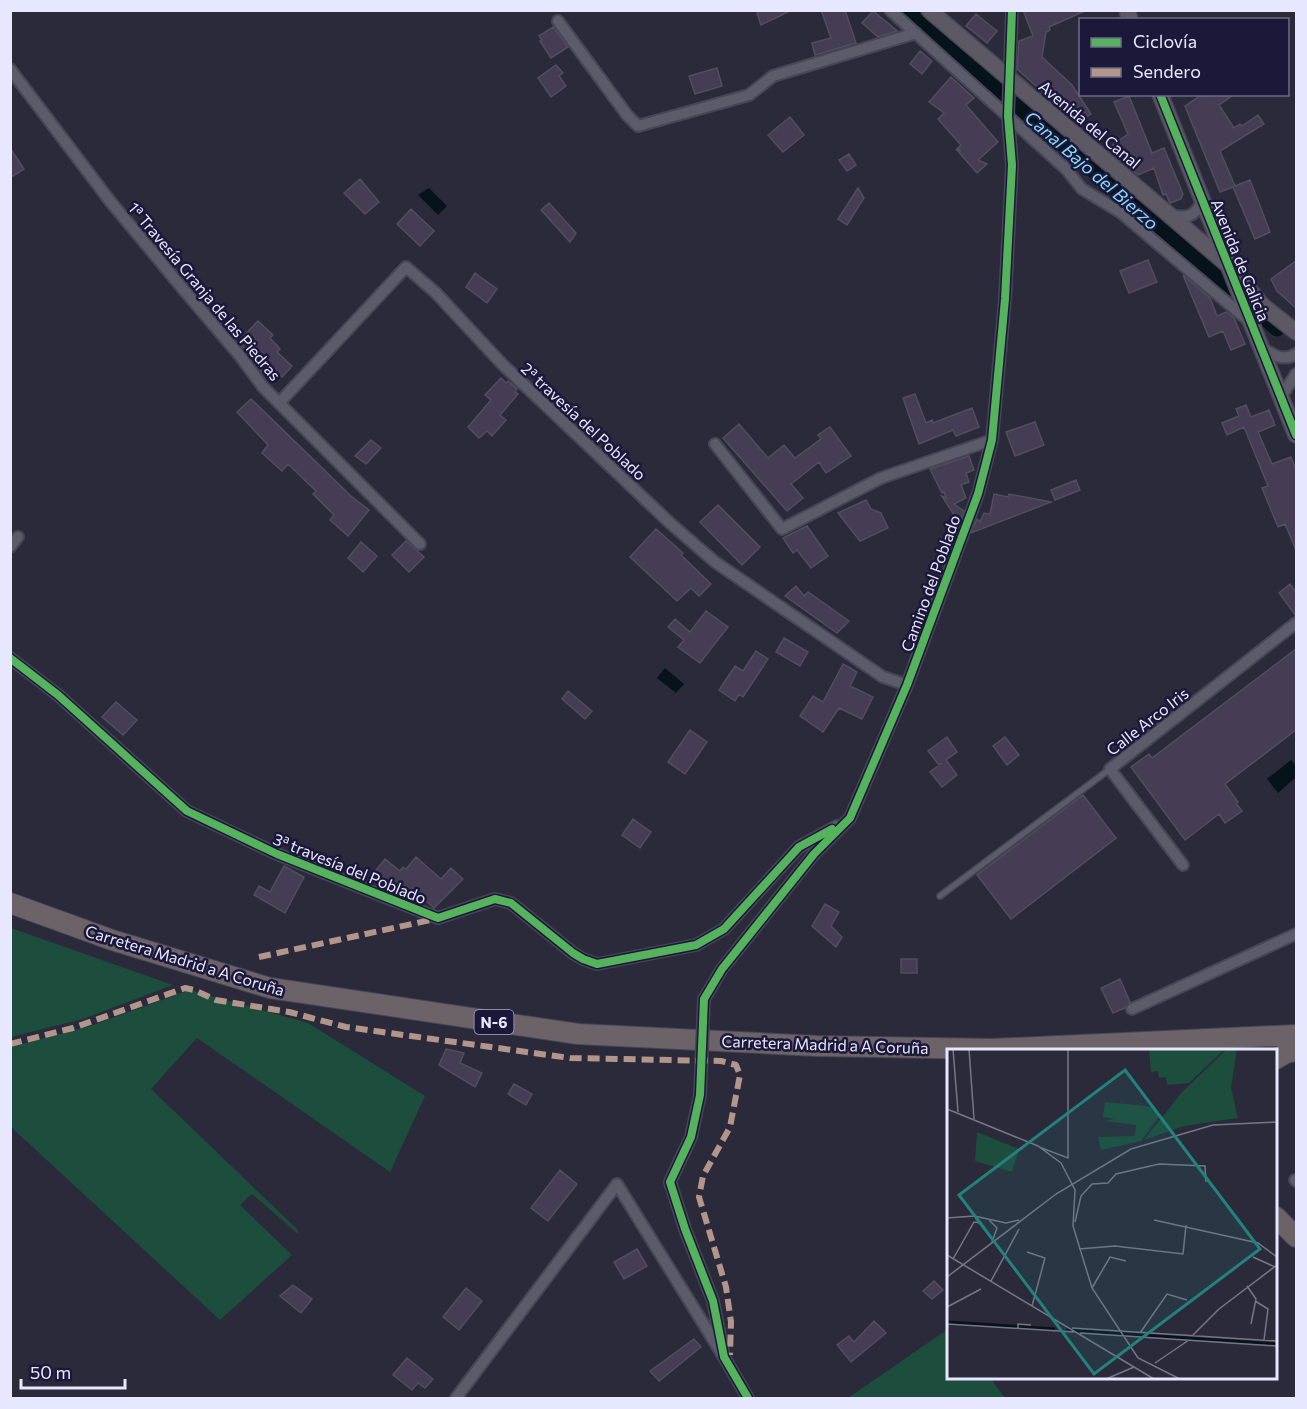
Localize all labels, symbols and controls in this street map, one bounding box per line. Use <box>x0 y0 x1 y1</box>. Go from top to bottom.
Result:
legend <box>1079 18 1289 96</box>
text: Ciclovía <box>1133 30 1197 52</box>
text: Sendero <box>1133 60 1201 82</box>
street label: Avenida del Canal <box>1035 76 1145 172</box>
water label: Canal Bajo del Bierzo <box>1021 106 1163 234</box>
street label: Avenida de Galicia <box>1208 196 1274 324</box>
street label: 1ª Travesía Granja de las Piedras <box>125 198 285 384</box>
street label: 2ª travesía del Poblado <box>518 358 650 484</box>
street label: Camino del Poblado <box>896 512 964 654</box>
street label: Calle Arco Iris <box>1102 683 1192 759</box>
street label: 3ª travesía del Poblado <box>271 829 429 907</box>
street label: Carretera Madrid a A Coruña <box>83 921 287 999</box>
road number: N-6 <box>474 1010 514 1034</box>
street label: Carretera Madrid a A Coruña <box>721 1031 929 1057</box>
inset map <box>947 1049 1277 1379</box>
scale bar <box>21 1352 124 1390</box>
text: 50 m <box>30 1361 71 1383</box>

